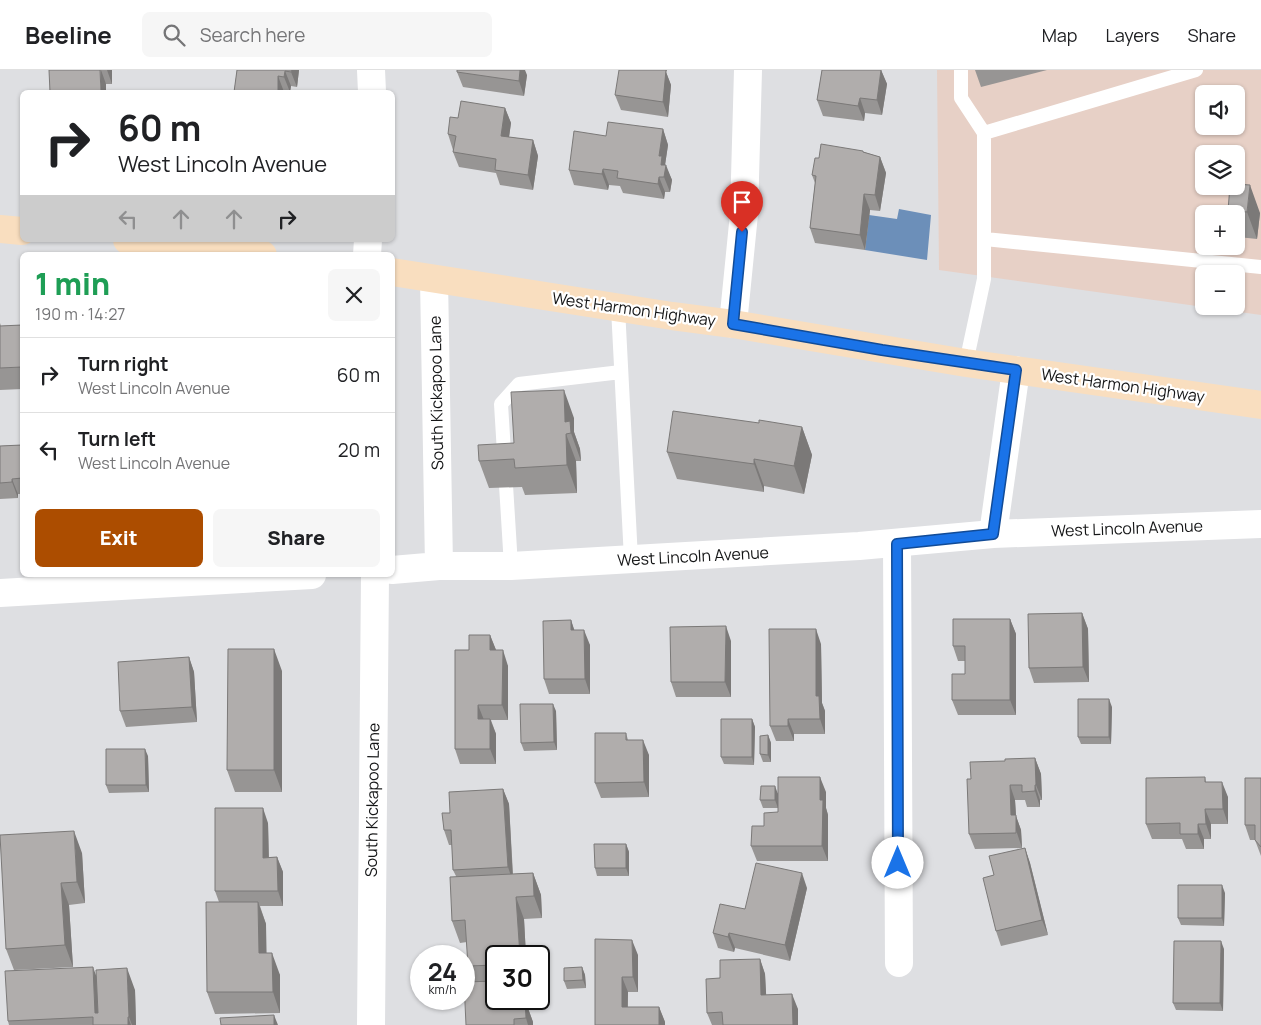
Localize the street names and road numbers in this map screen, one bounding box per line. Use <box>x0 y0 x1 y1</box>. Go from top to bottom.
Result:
street label: West Harmon Highway <box>551 287 718 331</box>
street label: South Kickapoo Lane <box>424 316 448 470</box>
street label: West Harmon Highway <box>1040 363 1207 407</box>
street label: West Lincoln Avenue <box>1051 514 1203 542</box>
street label: West Lincoln Avenue <box>617 541 769 571</box>
street label: South Kickapoo Lane <box>360 723 384 877</box>

